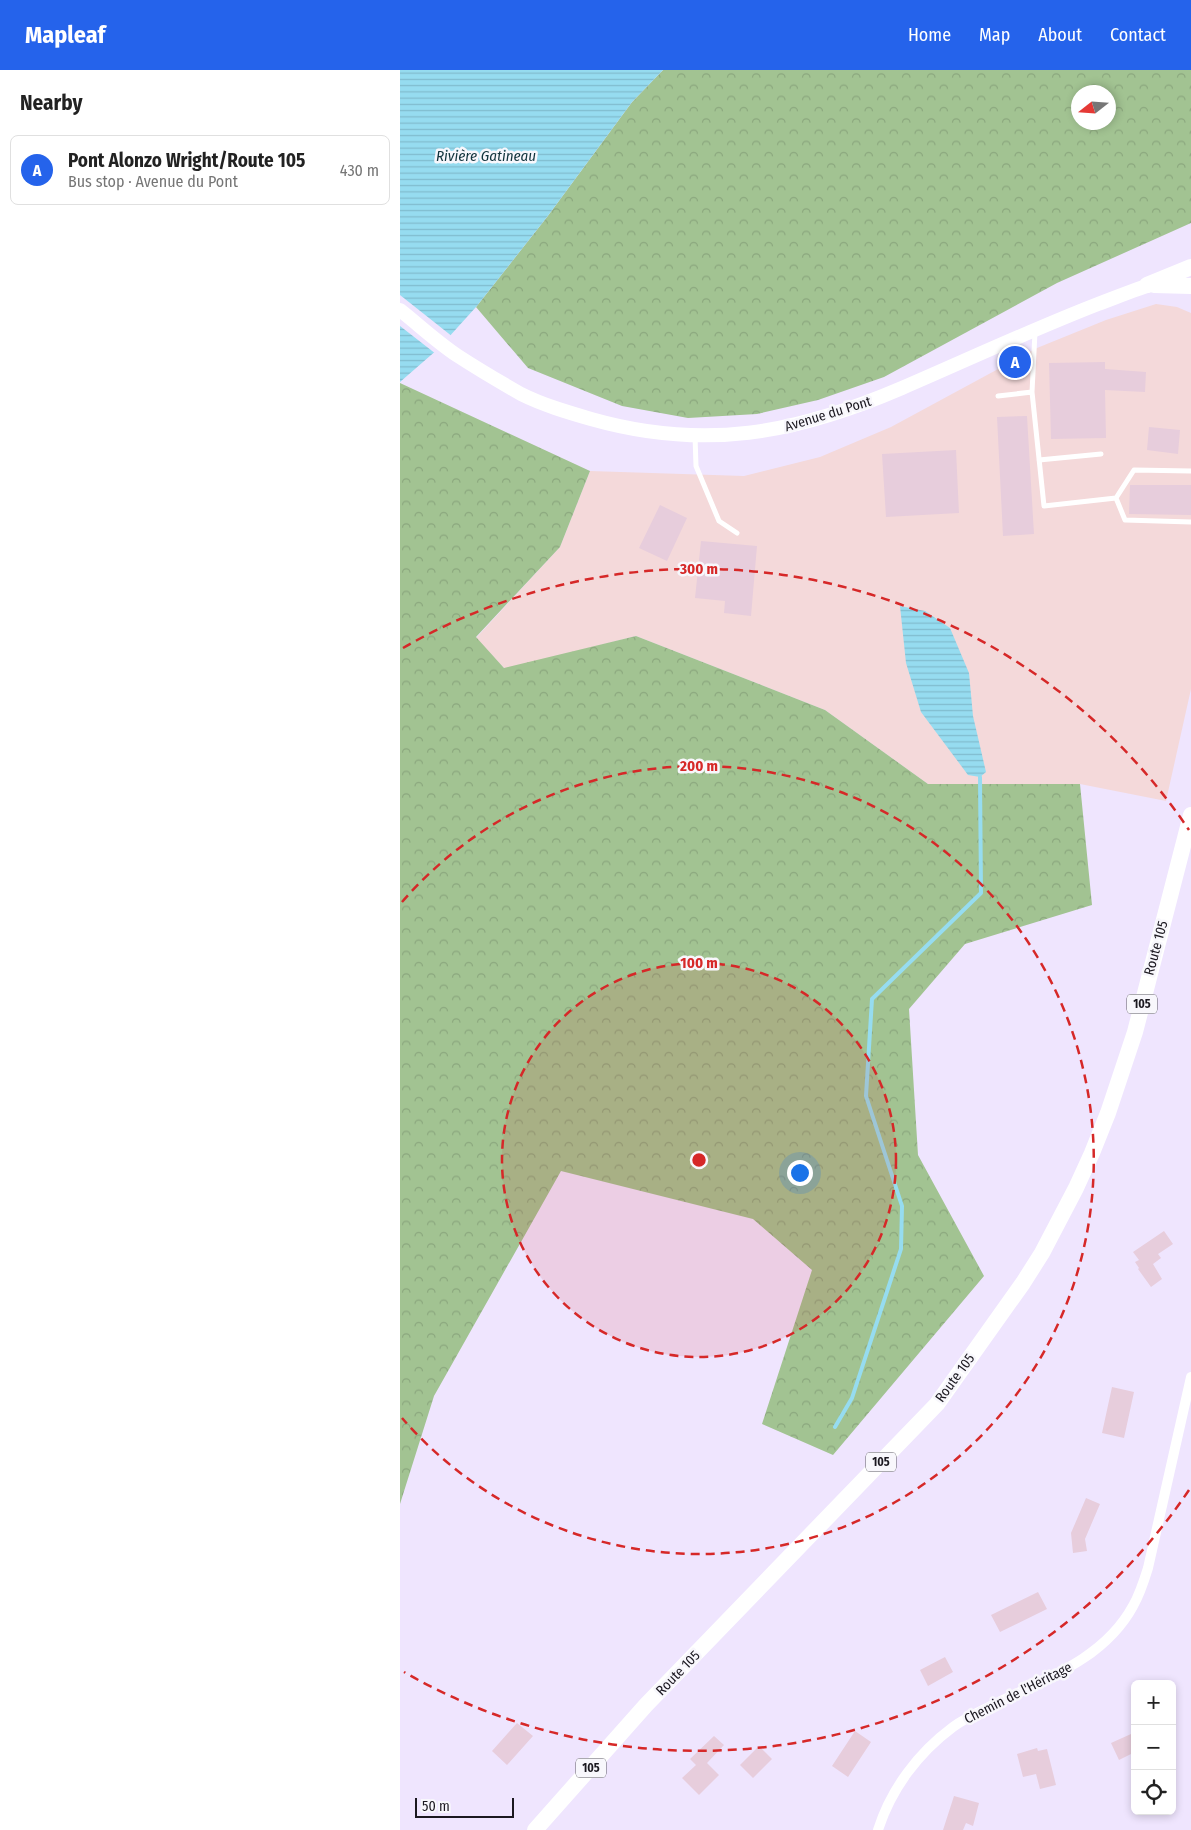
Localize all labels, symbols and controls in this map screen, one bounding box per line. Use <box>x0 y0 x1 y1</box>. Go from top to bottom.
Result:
text: Mapleaf <box>25 21 105 49</box>
text: Home <box>908 24 951 46</box>
text: Map <box>979 24 1010 46</box>
text: About <box>1038 24 1082 46</box>
text: Contact <box>1110 24 1166 46</box>
north arrow <box>1071 85 1116 130</box>
text: Nearby <box>20 90 82 116</box>
water label: Rivière Gatineau <box>436 147 536 165</box>
text: Pont Alonzo Wright/Route 105 <box>68 149 305 172</box>
text: A <box>33 161 41 180</box>
text: 430 m <box>340 161 379 180</box>
text: Bus stop · Avenue du Pont <box>68 172 238 191</box>
pin: A <box>999 343 1031 381</box>
street label: Avenue du Pont <box>783 393 874 435</box>
text: 300 m <box>679 560 718 578</box>
text: 200 m <box>679 757 718 775</box>
street label: Route 105 <box>1141 919 1171 977</box>
text: 100 m <box>680 954 718 972</box>
road number: 105 <box>1127 994 1157 1014</box>
centre of rings <box>690 1151 708 1169</box>
your location <box>787 1160 813 1186</box>
street label: Route 105 <box>932 1350 978 1406</box>
road number: 105 <box>866 1452 896 1471</box>
street label: Route 105 <box>652 1647 704 1699</box>
street label: Chemin de l'Héritage <box>961 1658 1075 1727</box>
map controls <box>1131 1680 1176 1815</box>
button: + <box>1131 1680 1176 1725</box>
button: − <box>1131 1725 1176 1770</box>
road number: 105 <box>576 1759 606 1778</box>
button: locate <box>1131 1770 1176 1815</box>
scale bar <box>415 1795 514 1818</box>
text: 50 m <box>422 1798 450 1815</box>

